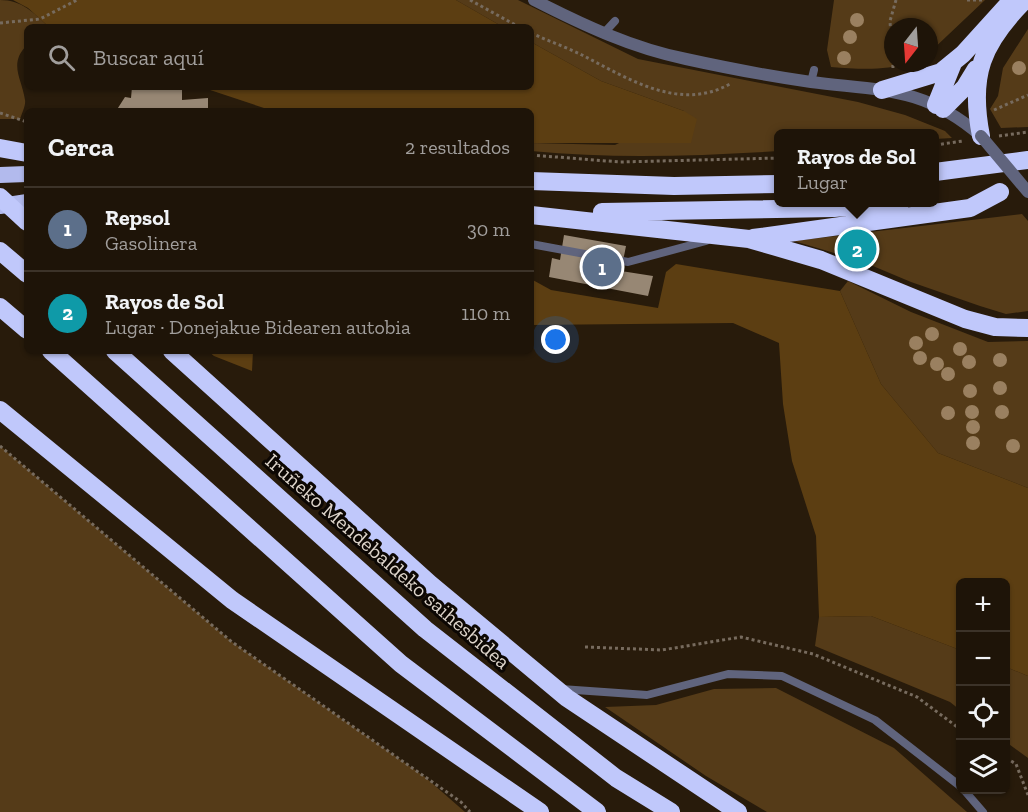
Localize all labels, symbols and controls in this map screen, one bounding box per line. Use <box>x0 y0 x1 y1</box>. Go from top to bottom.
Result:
north arrow <box>884 18 938 72</box>
search box <box>24 24 534 90</box>
icon: search <box>45 41 78 74</box>
text: Buscar aquí <box>93 44 204 71</box>
popup <box>774 129 939 207</box>
text: Cerca <box>48 131 114 163</box>
text: 2 resultados <box>405 135 510 159</box>
text: Rayos de Sol <box>797 143 916 170</box>
text: Lugar <box>797 170 848 194</box>
text: Repsol <box>105 204 170 231</box>
text: 1 <box>63 217 72 241</box>
text: 30 m <box>467 217 510 241</box>
pin: 2 <box>838 226 876 272</box>
text: Gasolinera <box>105 231 197 255</box>
pin: 1 <box>582 244 622 290</box>
text: Rayos de Sol <box>105 288 224 315</box>
text: 2 <box>62 301 73 325</box>
text: 110 m <box>461 301 510 325</box>
text: Lugar · Donejakue Bidearen autobia <box>105 315 411 339</box>
your location <box>541 325 570 354</box>
street label: Iruñeko Mendebaldeko saihesbidea <box>261 448 515 674</box>
map controls <box>956 578 1010 794</box>
button: + <box>956 578 1010 632</box>
button: − <box>956 632 1010 686</box>
button: locate <box>956 686 1010 740</box>
button: layers <box>956 740 1010 794</box>

